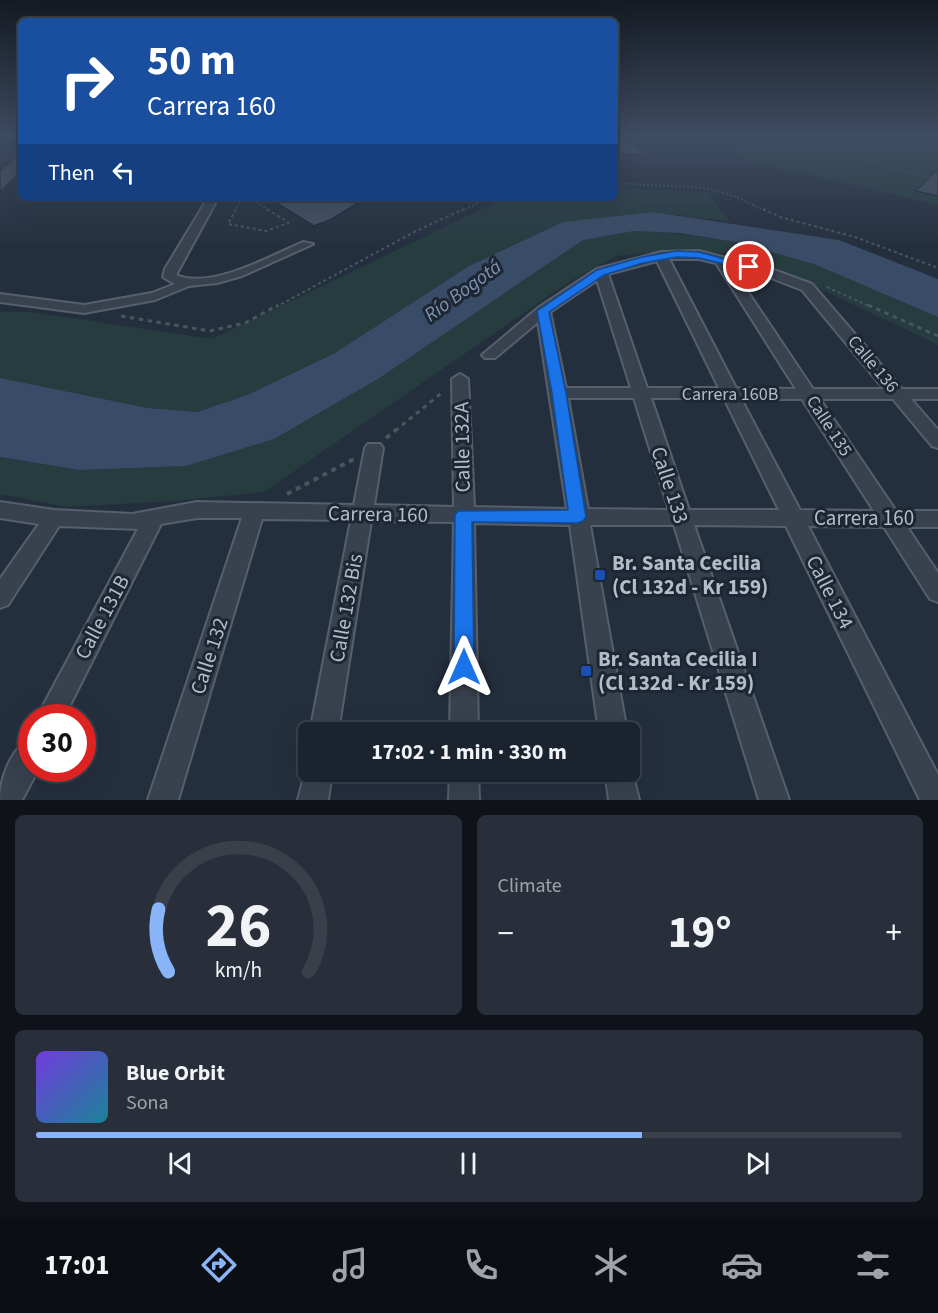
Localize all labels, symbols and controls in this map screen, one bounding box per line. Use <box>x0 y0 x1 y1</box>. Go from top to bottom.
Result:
text: 50 m <box>147 31 236 91</box>
icon: right <box>48 42 126 120</box>
text: Carrera 160 <box>147 87 276 126</box>
icon: left <box>107 156 140 189</box>
text: Then <box>48 157 95 189</box>
pin <box>723 241 774 292</box>
icon: arrive <box>732 250 765 283</box>
water label: Río Bogotá <box>419 253 508 329</box>
street label: Calle 136 <box>842 330 904 398</box>
street label: Carrera 160B <box>682 382 778 407</box>
street label: Calle 135 <box>800 391 858 461</box>
street label: Calle 132A <box>446 401 478 493</box>
street label: Calle 133 <box>643 443 697 527</box>
street label: Carrera 160 <box>328 498 428 530</box>
street label: Carrera 160 <box>814 503 914 533</box>
place label: Br. Santa Cecilia (Cl 132d - Kr 159) <box>612 548 768 602</box>
street label: Calle 134 <box>799 550 861 634</box>
street label: Calle 132 Bis <box>322 551 370 665</box>
marker: Br. Santa Cecilia (Cl 132d - Kr 159) <box>593 568 607 582</box>
street label: Calle 131B <box>67 570 137 664</box>
street label: Calle 132 <box>182 614 236 698</box>
position arrow <box>432 635 496 699</box>
place label: Br. Santa Cecilia I (Cl 132d - Kr 159) <box>598 644 757 698</box>
marker: Br. Santa Cecilia I (Cl 132d - Kr 159) <box>579 664 593 678</box>
speed limit sign: 30 <box>18 704 96 782</box>
text: 17:02 · 1 min · 330 m <box>371 736 567 768</box>
text: Climate <box>498 872 562 900</box>
text: 26 <box>205 882 271 971</box>
text: 19° <box>668 901 732 965</box>
text: − <box>498 910 514 957</box>
text: + <box>886 910 902 957</box>
text: km/h <box>214 955 262 986</box>
text: Blue Orbit <box>126 1057 225 1089</box>
text: Sona <box>126 1089 169 1117</box>
icon: previous <box>164 1147 197 1180</box>
icon: pause <box>452 1147 485 1180</box>
icon: next <box>741 1147 774 1180</box>
icon: directions <box>198 1244 240 1286</box>
icon: music <box>329 1244 371 1286</box>
icon: phone <box>460 1244 502 1286</box>
icon: climate <box>590 1244 632 1286</box>
icon: car <box>721 1244 763 1286</box>
icon: filters <box>852 1244 894 1286</box>
text: 17:01 <box>44 1246 109 1285</box>

